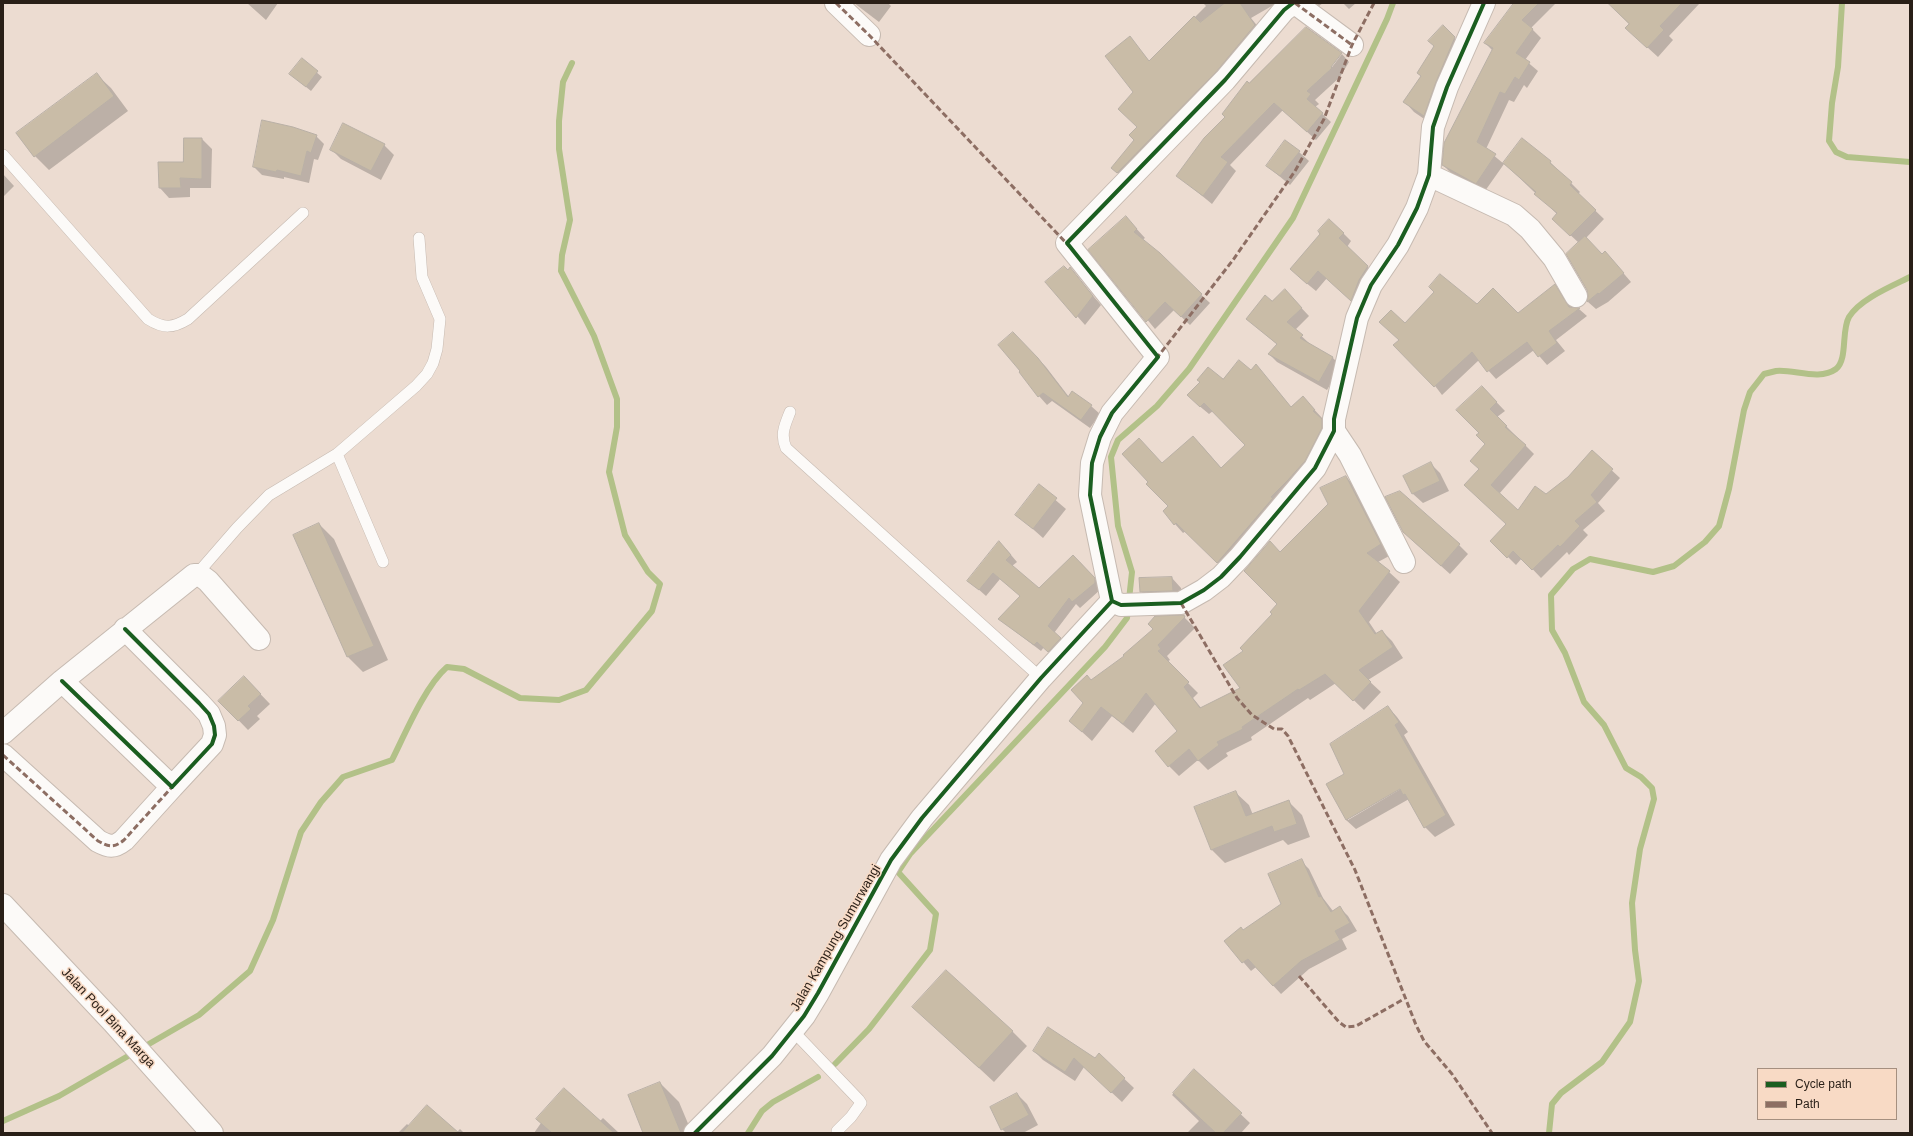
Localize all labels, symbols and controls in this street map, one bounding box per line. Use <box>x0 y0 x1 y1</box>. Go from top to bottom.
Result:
street label: Jalan Kampung Sumurwangi <box>788 862 884 1014</box>
street label: Jalan Pool Bina Marga <box>58 965 158 1071</box>
legend <box>1757 1068 1897 1120</box>
text: Cycle path <box>1795 1077 1852 1091</box>
text: Path <box>1795 1097 1820 1111</box>

